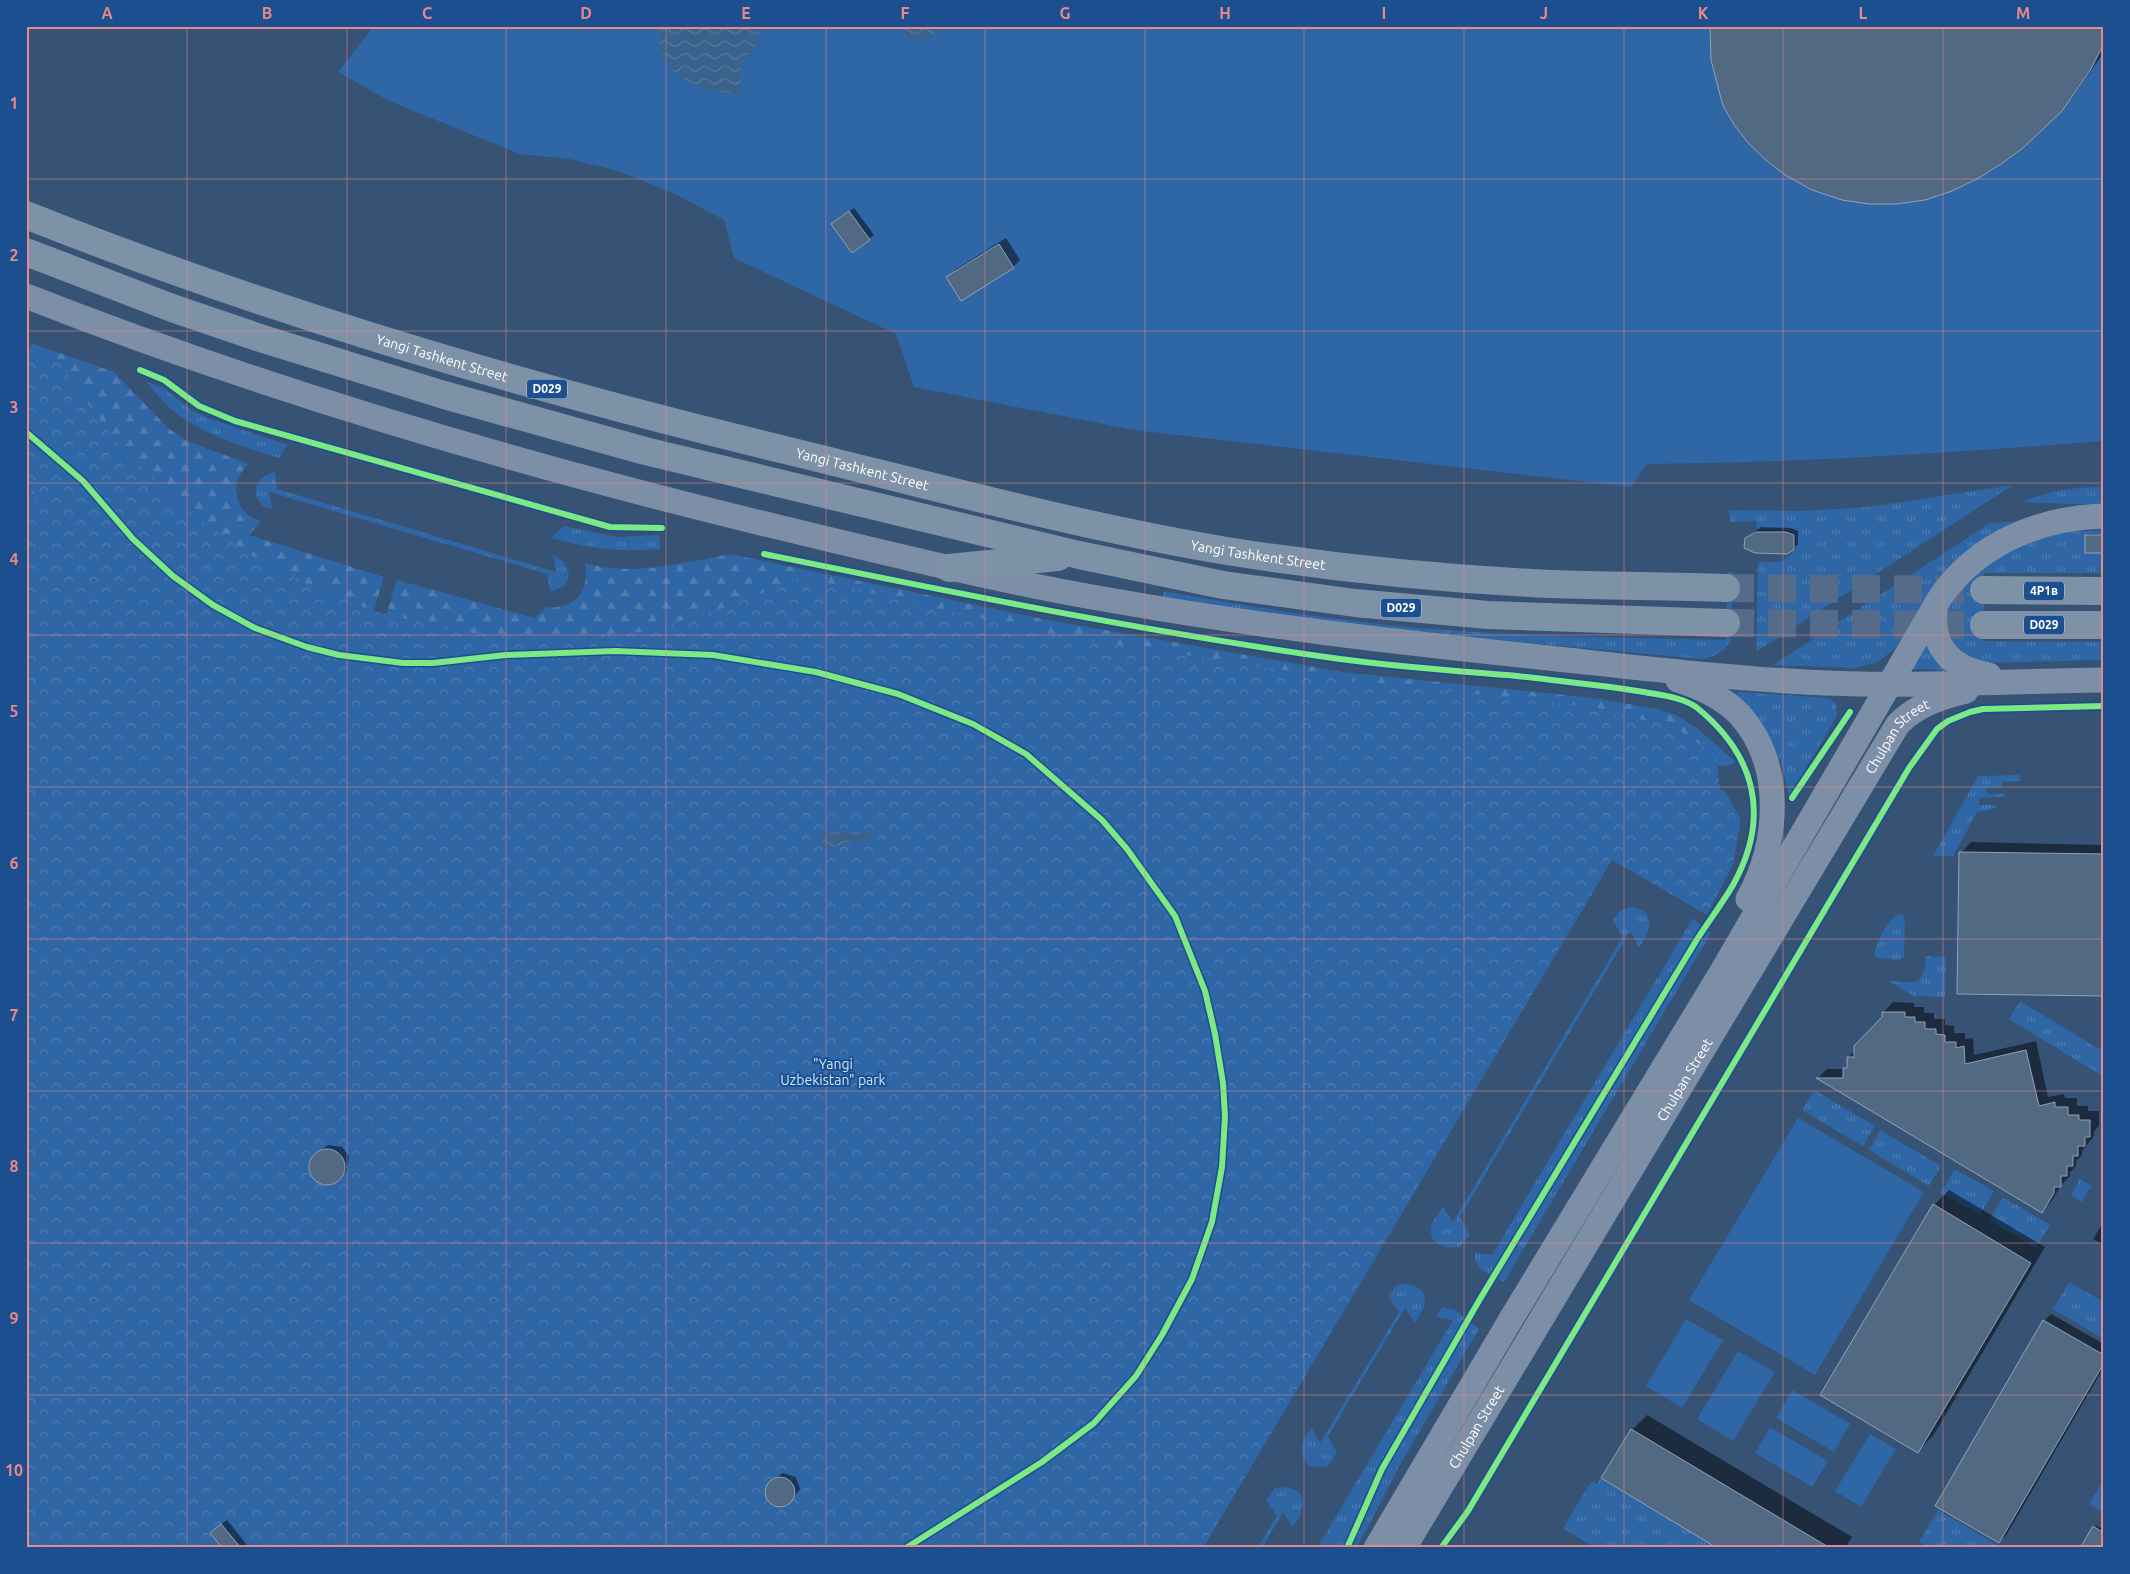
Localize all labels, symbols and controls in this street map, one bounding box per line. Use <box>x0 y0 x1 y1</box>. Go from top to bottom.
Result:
text: A <box>101 4 113 22</box>
text: B <box>262 4 272 22</box>
text: C <box>422 4 432 22</box>
text: D <box>580 4 592 22</box>
text: E <box>741 4 751 22</box>
text: F <box>901 4 910 22</box>
text: G <box>1059 4 1071 22</box>
text: H <box>1219 4 1231 22</box>
text: I <box>1382 4 1386 22</box>
text: J <box>1540 4 1548 22</box>
text: K <box>1698 4 1709 22</box>
text: L <box>1859 4 1868 22</box>
text: M <box>2016 4 2030 22</box>
text: 1 <box>9 94 19 112</box>
text: 2 <box>9 246 19 264</box>
street label: Yangi Tashkent Street <box>374 331 510 385</box>
road number: D029 <box>527 379 567 398</box>
text: 3 <box>9 398 19 416</box>
street label: Yangi Tashkent Street <box>794 445 931 494</box>
street label: Yangi Tashkent Street <box>1189 537 1327 573</box>
text: 4 <box>9 550 19 568</box>
road number: 4Р1в <box>2024 582 2064 600</box>
road number: D029 <box>1381 598 1421 618</box>
road number: D029 <box>2024 616 2064 634</box>
street label: Chulpan Street <box>1862 696 1933 777</box>
text: 5 <box>9 702 19 720</box>
text: 6 <box>9 854 19 872</box>
text: 7 <box>9 1006 19 1024</box>
street label: Chulpan Street <box>1654 1035 1716 1124</box>
park label: "Yangi Uzbekistan" park <box>780 1056 886 1088</box>
text: 8 <box>9 1157 19 1175</box>
text: 9 <box>9 1309 19 1327</box>
street label: Chulpan Street <box>1445 1382 1508 1472</box>
text: 10 <box>5 1461 23 1479</box>

